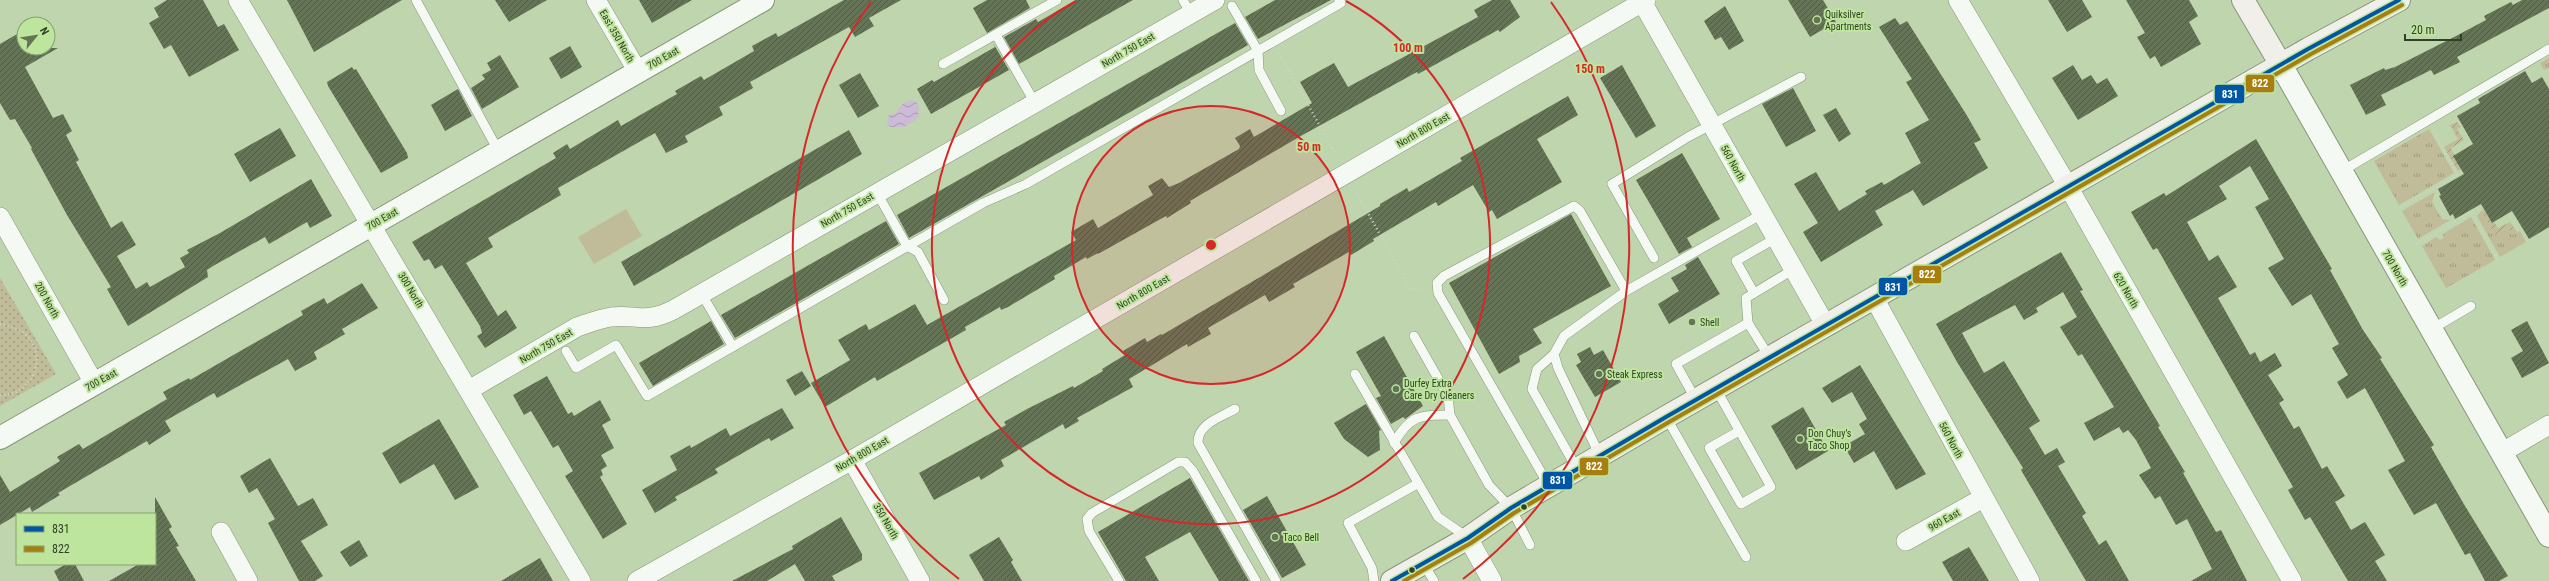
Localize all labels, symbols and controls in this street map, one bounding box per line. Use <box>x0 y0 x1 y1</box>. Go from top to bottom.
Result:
street label: East 350 North <box>597 8 637 64</box>
place label: Quiksilver Apartments <box>1825 9 1872 32</box>
marker: Quiksilver Apartments <box>1812 15 1822 25</box>
north arrow <box>16 16 56 56</box>
scale bar <box>2405 16 2461 42</box>
text: 20 m <box>2411 23 2435 37</box>
text: N <box>37 25 52 38</box>
street label: North 750 East <box>1100 30 1156 70</box>
text: 100 m <box>1393 41 1423 55</box>
street label: 700 East <box>645 45 681 71</box>
text: 150 m <box>1575 62 1605 76</box>
line badge: 822 <box>2245 74 2275 93</box>
text: 822 <box>2252 77 2269 90</box>
line badge: 831 <box>2214 84 2245 104</box>
text: 831 <box>2222 88 2238 101</box>
street label: North 800 East <box>1395 110 1451 150</box>
text: 50 m <box>1297 140 1321 154</box>
street label: 560 North <box>1719 143 1747 183</box>
street label: North 750 East <box>819 190 875 230</box>
street label: 700 East <box>364 206 400 232</box>
centre of rings <box>1204 238 1218 252</box>
street label: 700 North <box>2380 248 2410 288</box>
line badge: 822 <box>1912 265 1942 284</box>
text: 822 <box>1919 268 1936 281</box>
street label: 300 North <box>396 270 426 310</box>
street label: 620 North <box>2111 270 2141 310</box>
street label: North 800 East <box>1115 272 1171 312</box>
line badge: 831 <box>1878 277 1908 296</box>
street label: 200 North <box>33 280 61 320</box>
text: 831 <box>1885 281 1901 294</box>
marker: Shell <box>1687 317 1697 327</box>
place label: Shell <box>1700 317 1719 328</box>
street label: North 750 East <box>518 326 574 366</box>
street label: 700 East <box>83 367 119 393</box>
marker: Steak Express <box>1594 369 1604 379</box>
place label: Steak Express <box>1607 369 1663 380</box>
place label: Durfey Extra Care Dry Cleaners <box>1404 378 1475 401</box>
marker: Durfey Extra Care Dry Cleaners <box>1391 384 1401 394</box>
street label: 560 North <box>1937 420 1965 460</box>
place label: Don Chuy’s Taco Shop <box>1808 428 1852 451</box>
street label: North 800 East <box>834 434 890 474</box>
marker: Don Chuy’s Taco Shop <box>1795 434 1805 444</box>
line badge: 822 <box>1579 457 1609 476</box>
text: 822 <box>1586 460 1603 473</box>
line badge: 831 <box>1542 471 1573 490</box>
text: 831 <box>1550 474 1566 487</box>
street label: 350 North <box>871 501 901 541</box>
unlabelled marker <box>1519 502 1529 512</box>
street label: 960 East <box>1926 507 1962 533</box>
legend <box>16 513 156 565</box>
text: 831 <box>52 522 70 536</box>
marker: Taco Bell <box>1270 532 1280 542</box>
place label: Taco Bell <box>1283 532 1319 543</box>
text: 822 <box>52 542 70 556</box>
unlabelled marker <box>1407 565 1417 575</box>

